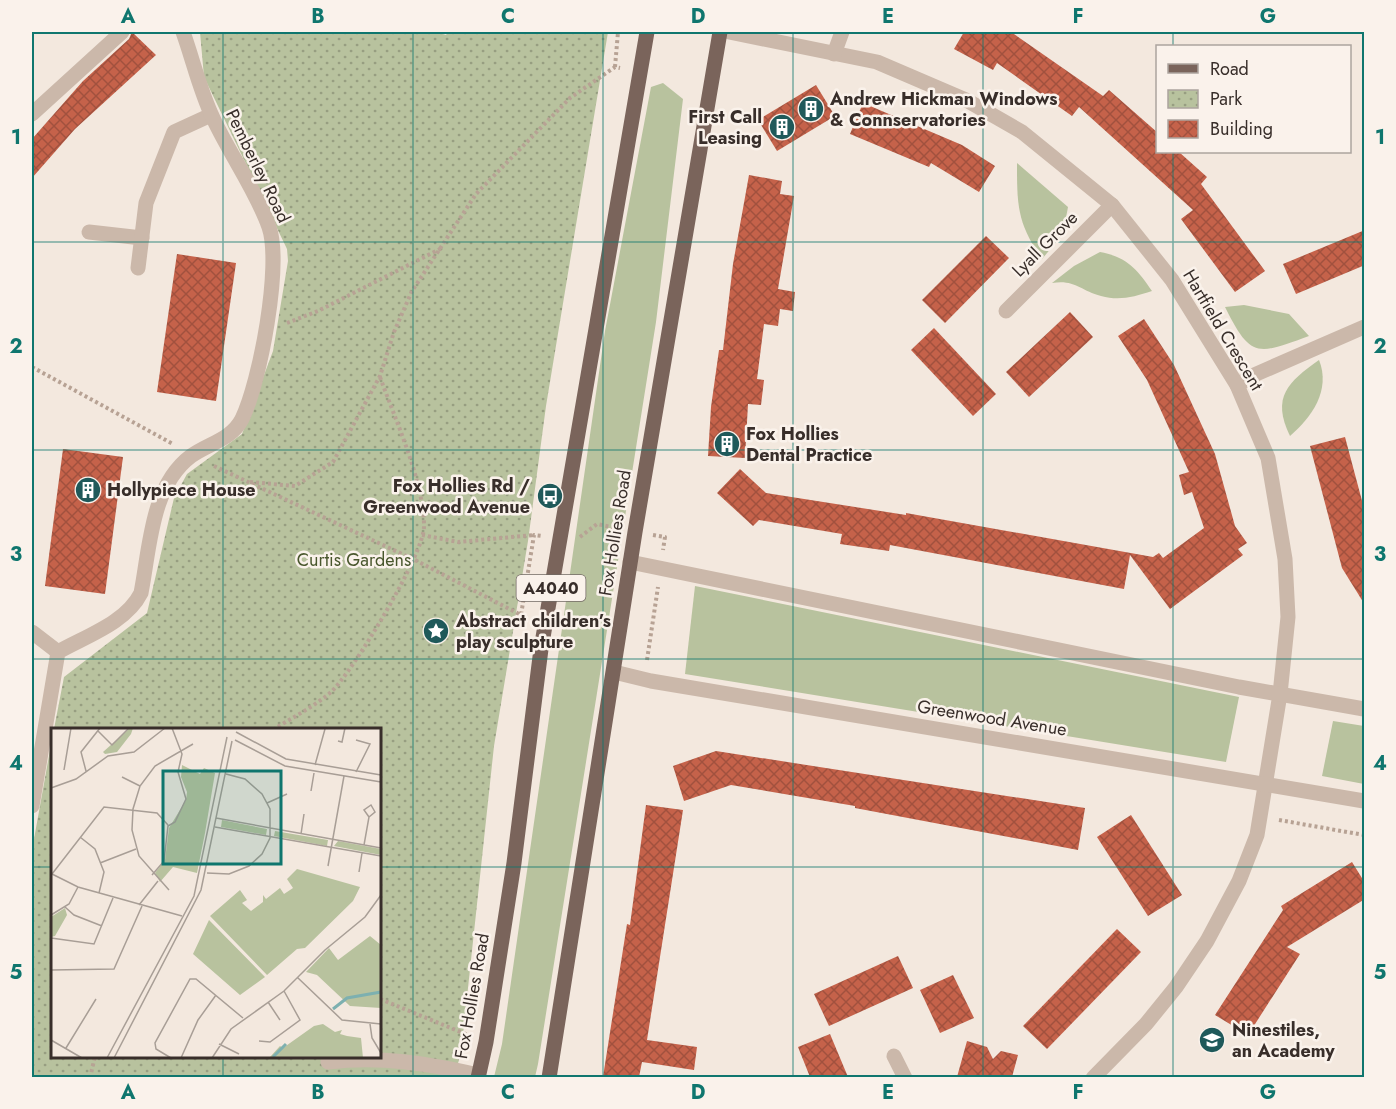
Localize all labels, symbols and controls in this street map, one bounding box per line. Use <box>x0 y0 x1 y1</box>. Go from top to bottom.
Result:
text: A <box>120 2 136 31</box>
text: B <box>311 2 325 31</box>
text: C <box>501 2 515 31</box>
text: D <box>691 2 705 31</box>
text: E <box>882 2 894 31</box>
text: F <box>1072 2 1084 31</box>
text: G <box>1260 2 1276 31</box>
legend <box>1156 45 1351 153</box>
text: Road <box>1210 56 1249 82</box>
place label: Andrew Hickman Windows & Connservatories <box>829 86 1057 133</box>
text: Park <box>1210 86 1242 112</box>
building icon: Andrew Hickman Windows & Connservatories <box>796 94 826 124</box>
place label: First Call Leasing <box>688 104 762 151</box>
street label: Pemberley Road <box>219 105 297 227</box>
building icon: First Call Leasing <box>767 112 797 142</box>
text: Building <box>1210 116 1273 142</box>
text: 1 <box>11 123 21 152</box>
text: 1 <box>1375 123 1385 152</box>
street label: Lyall Grove <box>1006 205 1084 283</box>
street label: Hartfield Crescent <box>1176 264 1270 396</box>
text: 2 <box>9 332 23 361</box>
text: 2 <box>1373 332 1387 361</box>
place label: Fox Hollies Dental Practice <box>746 421 872 468</box>
building icon: Fox Hollies Dental Practice <box>712 429 742 459</box>
street label: Fox Hollies Road <box>592 468 638 598</box>
place label: Fox Hollies Rd / Greenwood Avenue <box>363 473 530 520</box>
building icon: Hollypiece House <box>73 475 103 505</box>
place label: Hollypiece House <box>107 477 256 503</box>
bus stop icon: Fox Hollies Rd / Greenwood Avenue <box>535 481 565 511</box>
text: 3 <box>10 540 22 569</box>
text: 3 <box>1374 540 1386 569</box>
park label: Curtis Gardens <box>297 547 411 573</box>
road number: A4040 <box>516 575 586 601</box>
place label: Abstract children’s play sculpture <box>455 608 611 655</box>
place icon: Abstract children’s play sculpture <box>421 616 451 646</box>
street label: Greenwood Avenue <box>915 693 1069 743</box>
inset map <box>51 728 381 1058</box>
text: 4 <box>9 749 23 778</box>
text: 4 <box>1373 749 1387 778</box>
street label: Fox Hollies Road <box>448 931 496 1061</box>
text: 5 <box>10 958 23 987</box>
text: 5 <box>1374 958 1387 987</box>
place label: Ninestiles, an Academy <box>1232 1017 1335 1064</box>
school or university icon: Ninestiles, an Academy <box>1197 1025 1227 1055</box>
text: A <box>120 1078 136 1107</box>
text: B <box>311 1078 325 1107</box>
text: C <box>501 1078 515 1107</box>
text: D <box>691 1078 705 1107</box>
text: E <box>882 1078 894 1107</box>
text: F <box>1072 1078 1084 1107</box>
text: G <box>1260 1078 1276 1107</box>

